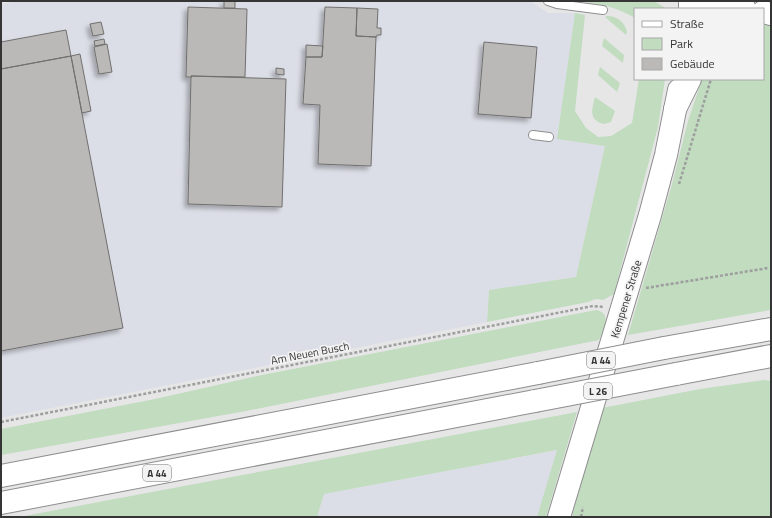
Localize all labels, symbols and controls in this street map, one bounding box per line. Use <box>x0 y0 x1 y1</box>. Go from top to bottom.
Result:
legend <box>634 8 764 80</box>
text: Straße <box>670 14 704 33</box>
text: Park <box>670 34 693 53</box>
text: Gebäude <box>670 54 715 73</box>
street label: Kempener Straße <box>607 258 646 340</box>
street label: Am Neuen Busch <box>270 338 351 368</box>
road number: A 44 <box>587 352 615 368</box>
road number: L 26 <box>584 383 612 399</box>
road number: A 44 <box>143 465 171 481</box>

